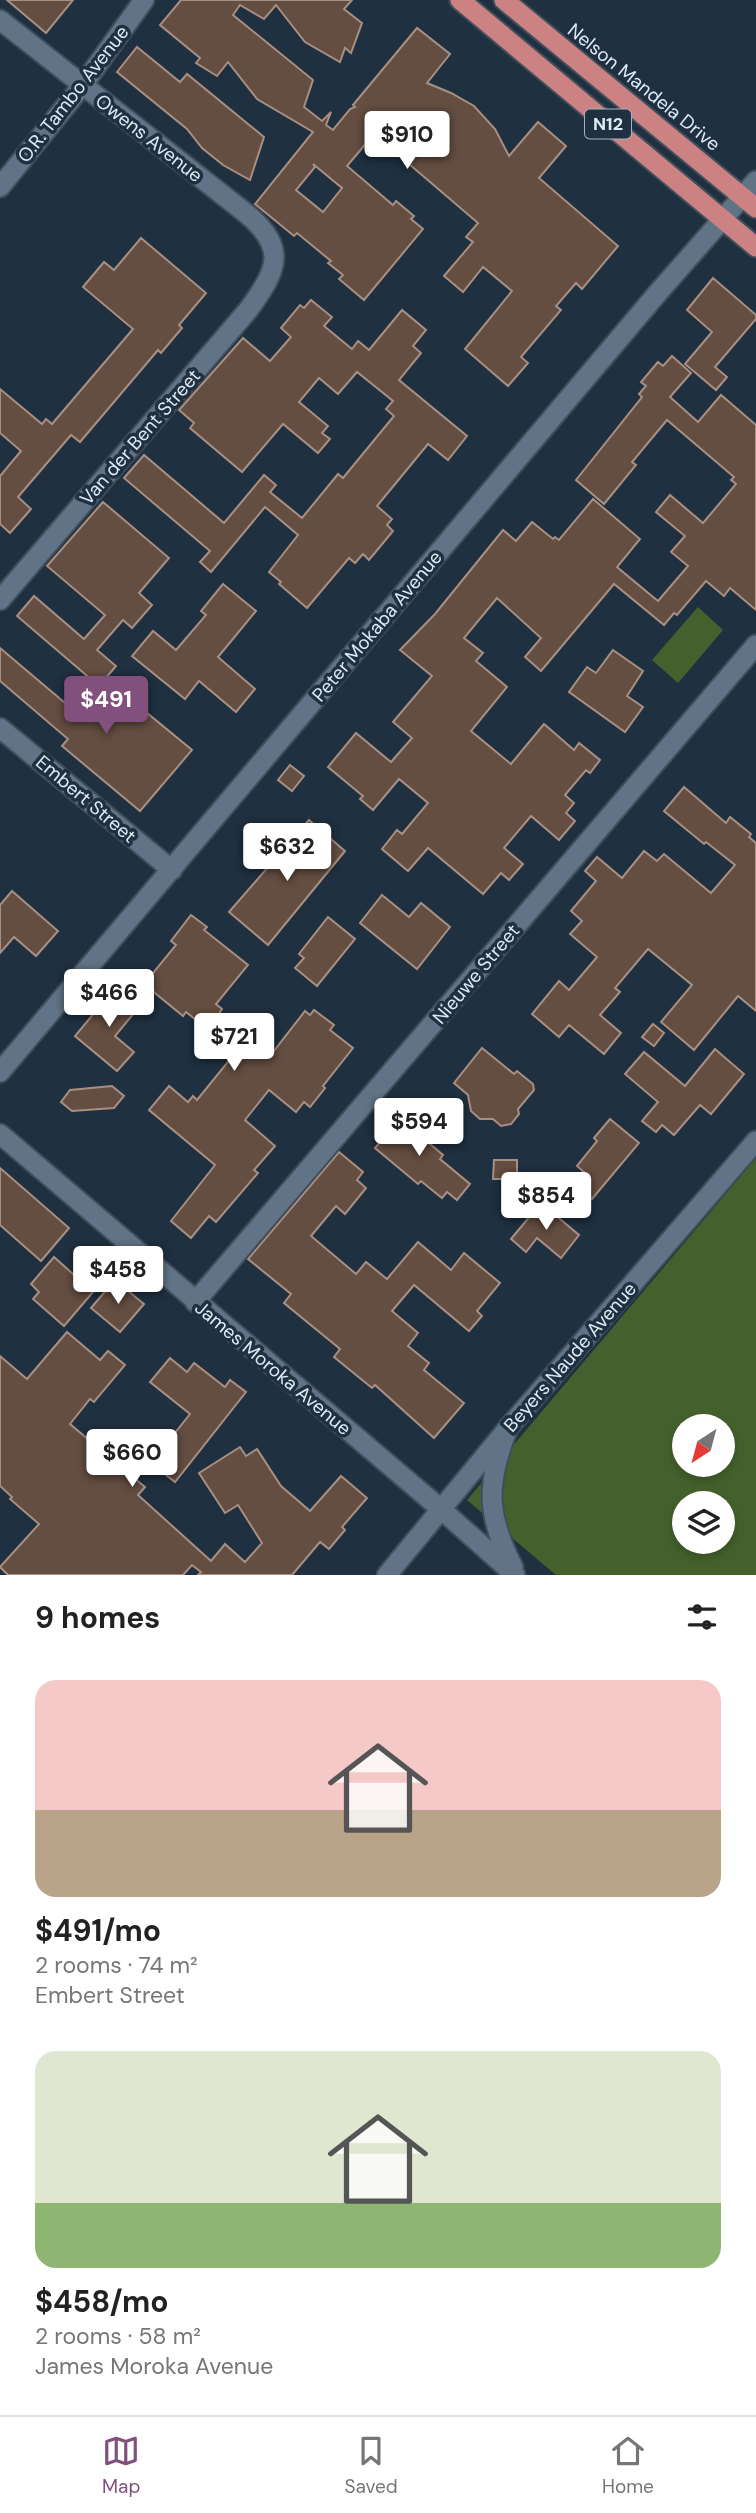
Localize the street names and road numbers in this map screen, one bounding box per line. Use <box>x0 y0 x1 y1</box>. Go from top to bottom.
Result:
street label: Nelson Mandela Drive <box>563 18 725 156</box>
street label: O.R. Tambo Avenue <box>12 20 134 168</box>
street label: Owens Avenue <box>90 88 208 188</box>
road number: N12 <box>585 110 631 139</box>
street label: Van der Bent Street <box>74 364 206 510</box>
street label: Peter Mokaba Avenue <box>306 545 448 707</box>
street label: Embert Street <box>31 750 141 848</box>
street label: Nieuwe Street <box>427 919 525 1029</box>
street label: Beyers Naude Avenue <box>498 1277 642 1437</box>
street label: James Moroka Avenue <box>190 1295 356 1441</box>

